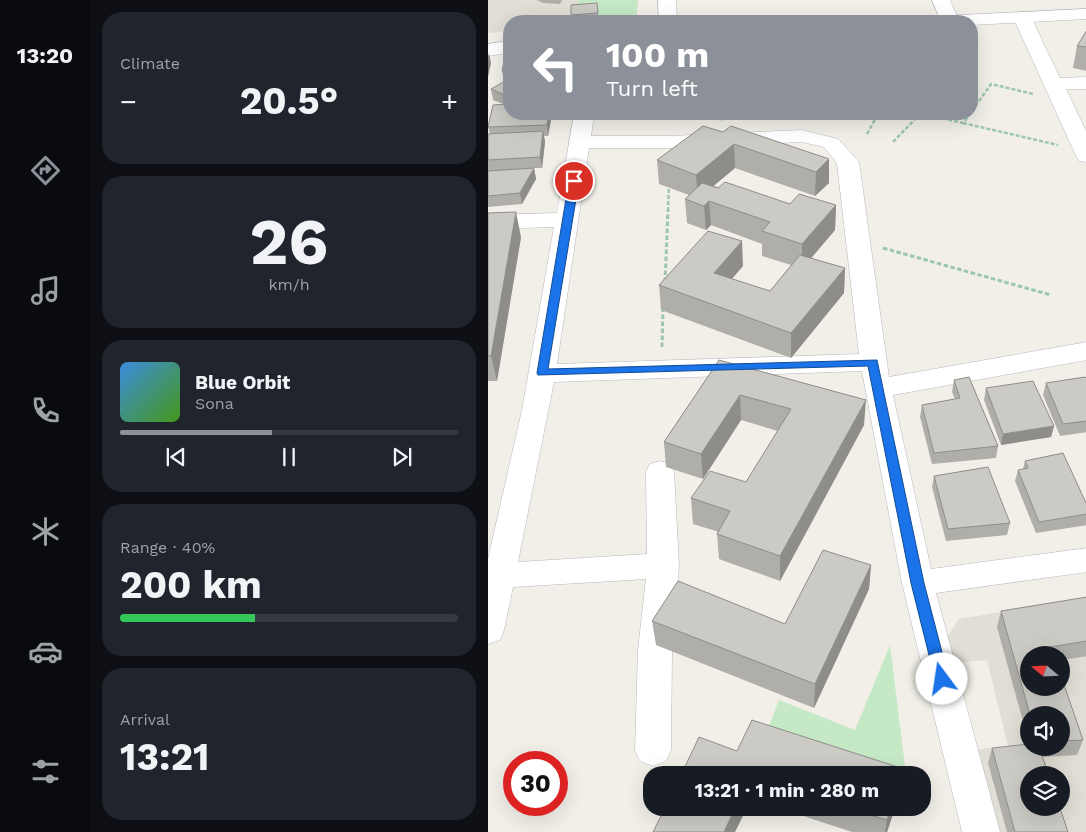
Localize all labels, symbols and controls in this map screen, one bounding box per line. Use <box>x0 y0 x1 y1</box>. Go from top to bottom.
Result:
text: 100 m <box>606 34 709 76</box>
icon: left <box>523 35 588 100</box>
text: 13:20 <box>17 43 73 68</box>
text: Climate <box>120 54 180 73</box>
text: Turn left <box>606 76 698 101</box>
text: 20.5° <box>240 79 338 123</box>
text: − <box>120 85 137 118</box>
text: + <box>441 85 458 118</box>
icon: directions <box>28 153 63 188</box>
pin <box>553 160 595 202</box>
icon: arrive <box>560 167 588 195</box>
text: 26 <box>250 204 328 280</box>
icon: music <box>28 273 63 308</box>
text: km/h <box>268 275 310 294</box>
text: Blue Orbit <box>195 371 290 394</box>
icon: phone <box>28 393 63 428</box>
text: Sona <box>195 394 234 413</box>
icon: previous <box>162 443 190 471</box>
icon: pause <box>275 443 303 471</box>
icon: next <box>388 443 416 471</box>
icon: climate <box>28 514 63 549</box>
text: Range · 40% <box>120 538 215 557</box>
text: 200 km <box>120 563 262 607</box>
icon: car <box>28 634 63 669</box>
north arrow <box>1020 646 1070 696</box>
map controls <box>1020 646 1070 816</box>
position arrow <box>915 652 967 704</box>
button: sound <box>1020 706 1070 756</box>
text: Arrival <box>120 710 170 729</box>
text: 13:21 <box>120 735 209 779</box>
speed limit sign: 30 <box>503 751 568 816</box>
icon: filters <box>28 754 63 789</box>
button: layers <box>1020 766 1070 816</box>
text: 13:21 · 1 min · 280 m <box>695 779 879 802</box>

